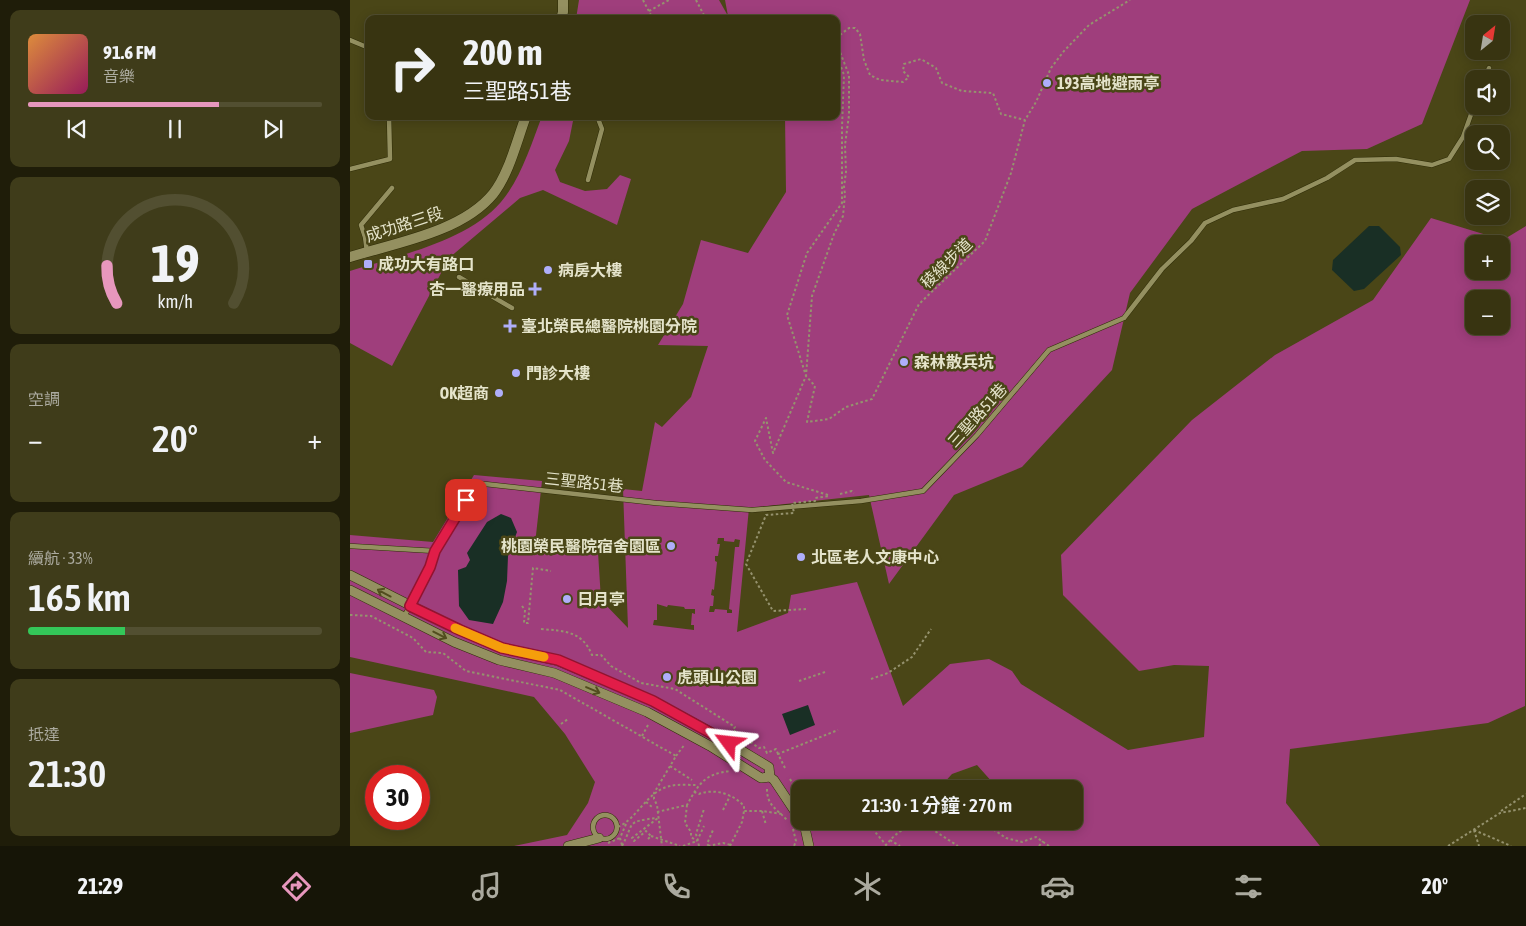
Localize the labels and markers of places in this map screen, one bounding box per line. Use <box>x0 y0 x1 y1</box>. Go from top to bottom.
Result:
place label: 193高地避雨亭 <box>1057 74 1160 92</box>
marker: 193高地避雨亭 <box>1041 77 1053 89</box>
place label: 成功大有路口 <box>378 255 474 273</box>
marker: 成功大有路口 <box>362 258 374 270</box>
place label: 病房大樓 <box>558 261 622 279</box>
marker: 病房大樓 <box>542 264 554 276</box>
place label: 杏一醫療用品 <box>429 280 525 298</box>
marker: 杏一醫療用品 <box>529 283 541 295</box>
place label: 臺北榮民總醫院桃園分院 <box>521 317 697 335</box>
marker: 臺北榮民總醫院桃園分院 <box>503 319 517 333</box>
place label: 森林散兵坑 <box>914 353 994 371</box>
marker: 森林散兵坑 <box>898 356 910 368</box>
place label: 門診大樓 <box>526 364 590 382</box>
marker: 門診大樓 <box>510 367 522 379</box>
place label: OK超商 <box>440 384 489 402</box>
marker: OK超商 <box>493 387 505 399</box>
pin <box>445 479 487 521</box>
place label: 桃園榮民醫院宿舍園區 <box>501 537 661 555</box>
marker: 桃園榮民醫院宿舍園區 <box>665 540 677 552</box>
place label: 北區老人文康中心 <box>811 548 939 566</box>
marker: 北區老人文康中心 <box>795 551 807 563</box>
place label: 日月亭 <box>577 590 625 608</box>
marker: 日月亭 <box>561 593 573 605</box>
place label: 虎頭山公園 <box>677 668 757 686</box>
marker: 虎頭山公園 <box>661 671 673 683</box>

